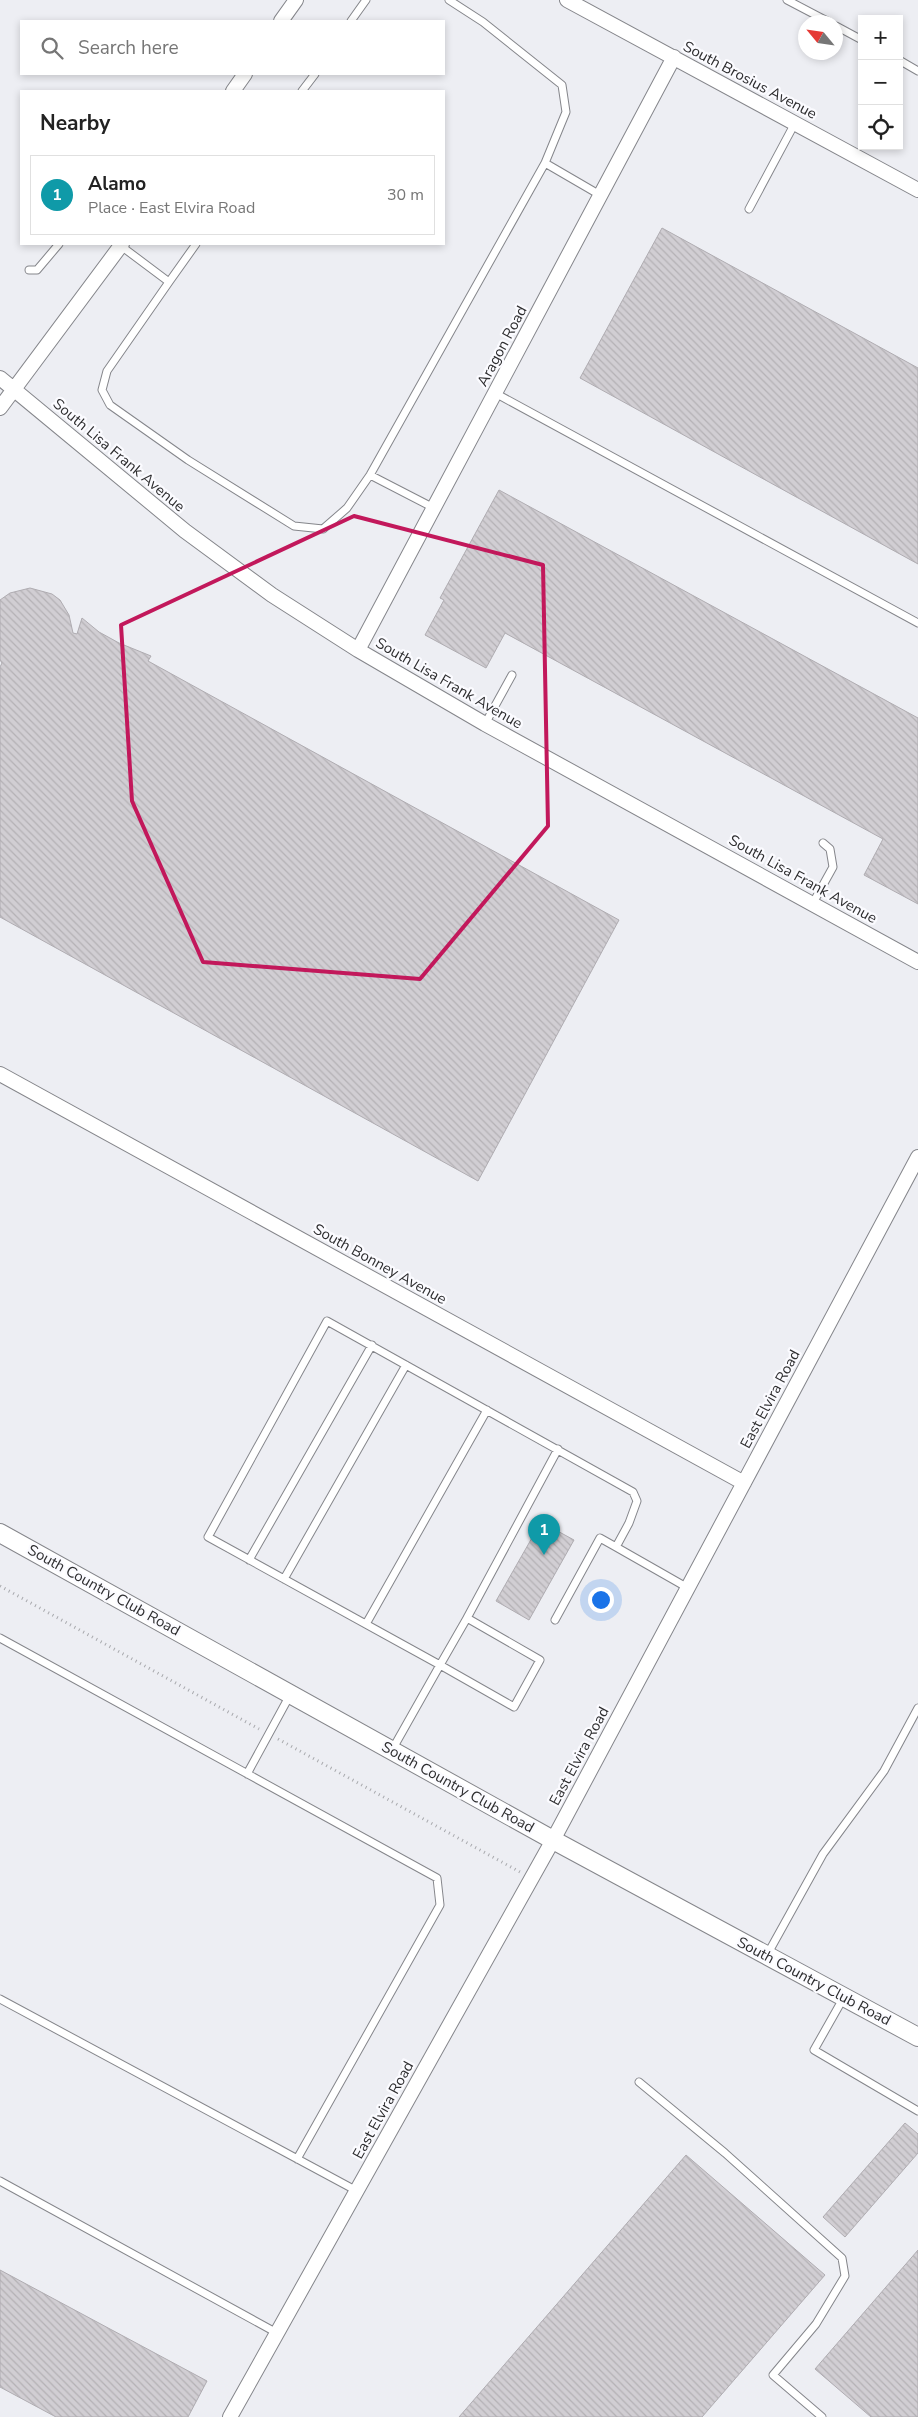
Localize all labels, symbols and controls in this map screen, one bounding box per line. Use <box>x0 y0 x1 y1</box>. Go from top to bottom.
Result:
north arrow <box>798 15 843 60</box>
map controls <box>858 15 903 150</box>
button: + <box>858 15 903 60</box>
search box <box>20 20 445 75</box>
icon: search <box>38 34 66 62</box>
text: Search here <box>78 35 179 61</box>
street label: South Brosius Avenue <box>680 36 820 124</box>
button: − <box>858 60 903 105</box>
button: locate <box>858 105 903 150</box>
text: Nearby <box>40 109 110 137</box>
text: Alamo <box>88 171 146 197</box>
text: 1 <box>52 184 62 206</box>
text: 30 m <box>387 184 424 206</box>
text: Place · East Elvira Road <box>88 197 255 219</box>
street label: Aragon Road <box>472 302 532 390</box>
street label: South Lisa Frank Avenue <box>49 394 189 516</box>
street label: South Lisa Frank Avenue <box>372 633 526 733</box>
street label: South Lisa Frank Avenue <box>725 830 881 928</box>
street label: South Bonney Avenue <box>310 1219 450 1309</box>
street label: East Elvira Road <box>736 1346 804 1452</box>
pin: 1 <box>528 1514 560 1555</box>
street label: South Country Club Road <box>24 1540 184 1640</box>
your location <box>588 1587 614 1613</box>
street label: East Elvira Road <box>545 1703 613 1809</box>
street label: South Country Club Road <box>378 1737 538 1837</box>
street label: South Country Club Road <box>734 1932 894 2030</box>
street label: East Elvira Road <box>348 2057 418 2163</box>

